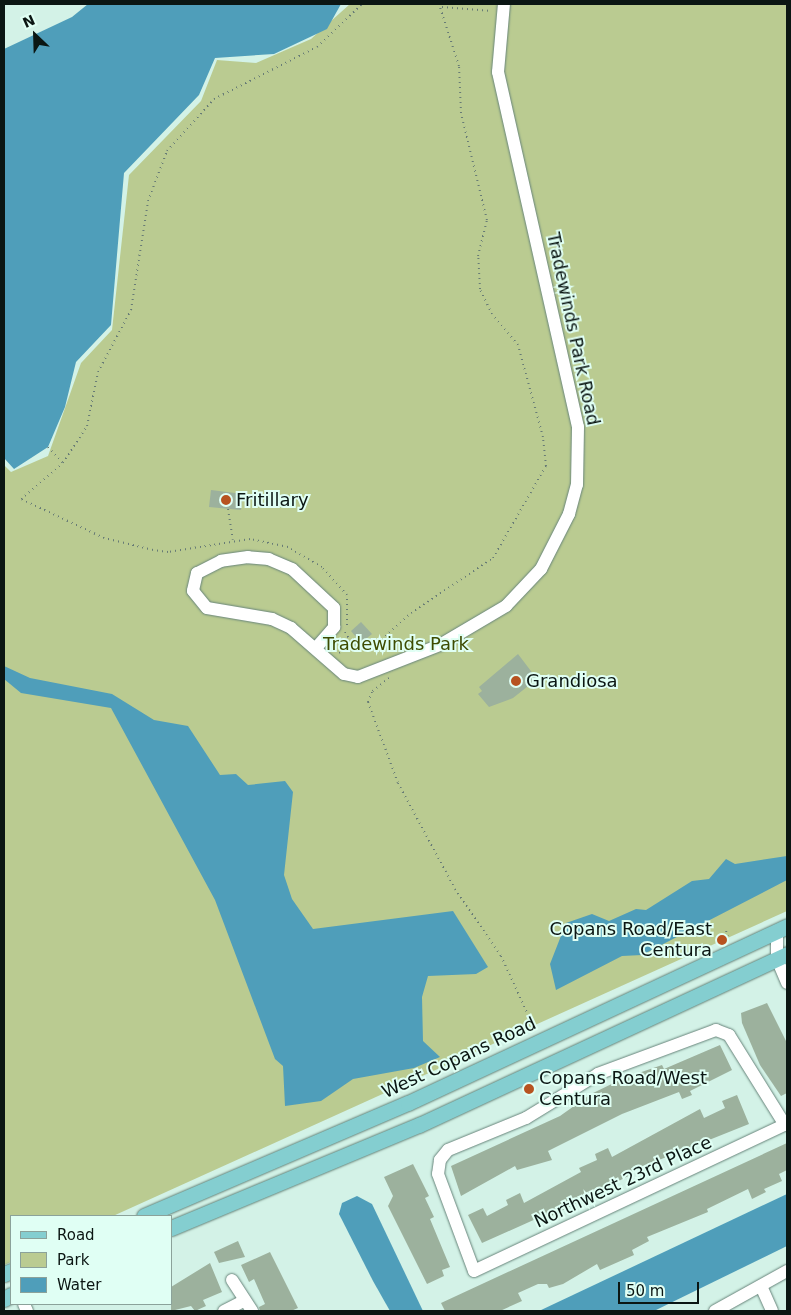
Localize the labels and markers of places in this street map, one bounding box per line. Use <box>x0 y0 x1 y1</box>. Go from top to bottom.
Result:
place label: Fritillary <box>236 489 309 511</box>
marker: Fritillary <box>220 494 232 506</box>
place label: Grandiosa <box>526 670 618 692</box>
marker: Grandiosa <box>510 675 522 687</box>
place label: Copans Road/East Centura <box>549 919 712 962</box>
marker: Copans Road/East Centura <box>716 934 728 946</box>
place label: Copans Road/West Centura <box>539 1068 707 1110</box>
marker: Copans Road/West Centura <box>523 1083 535 1095</box>

